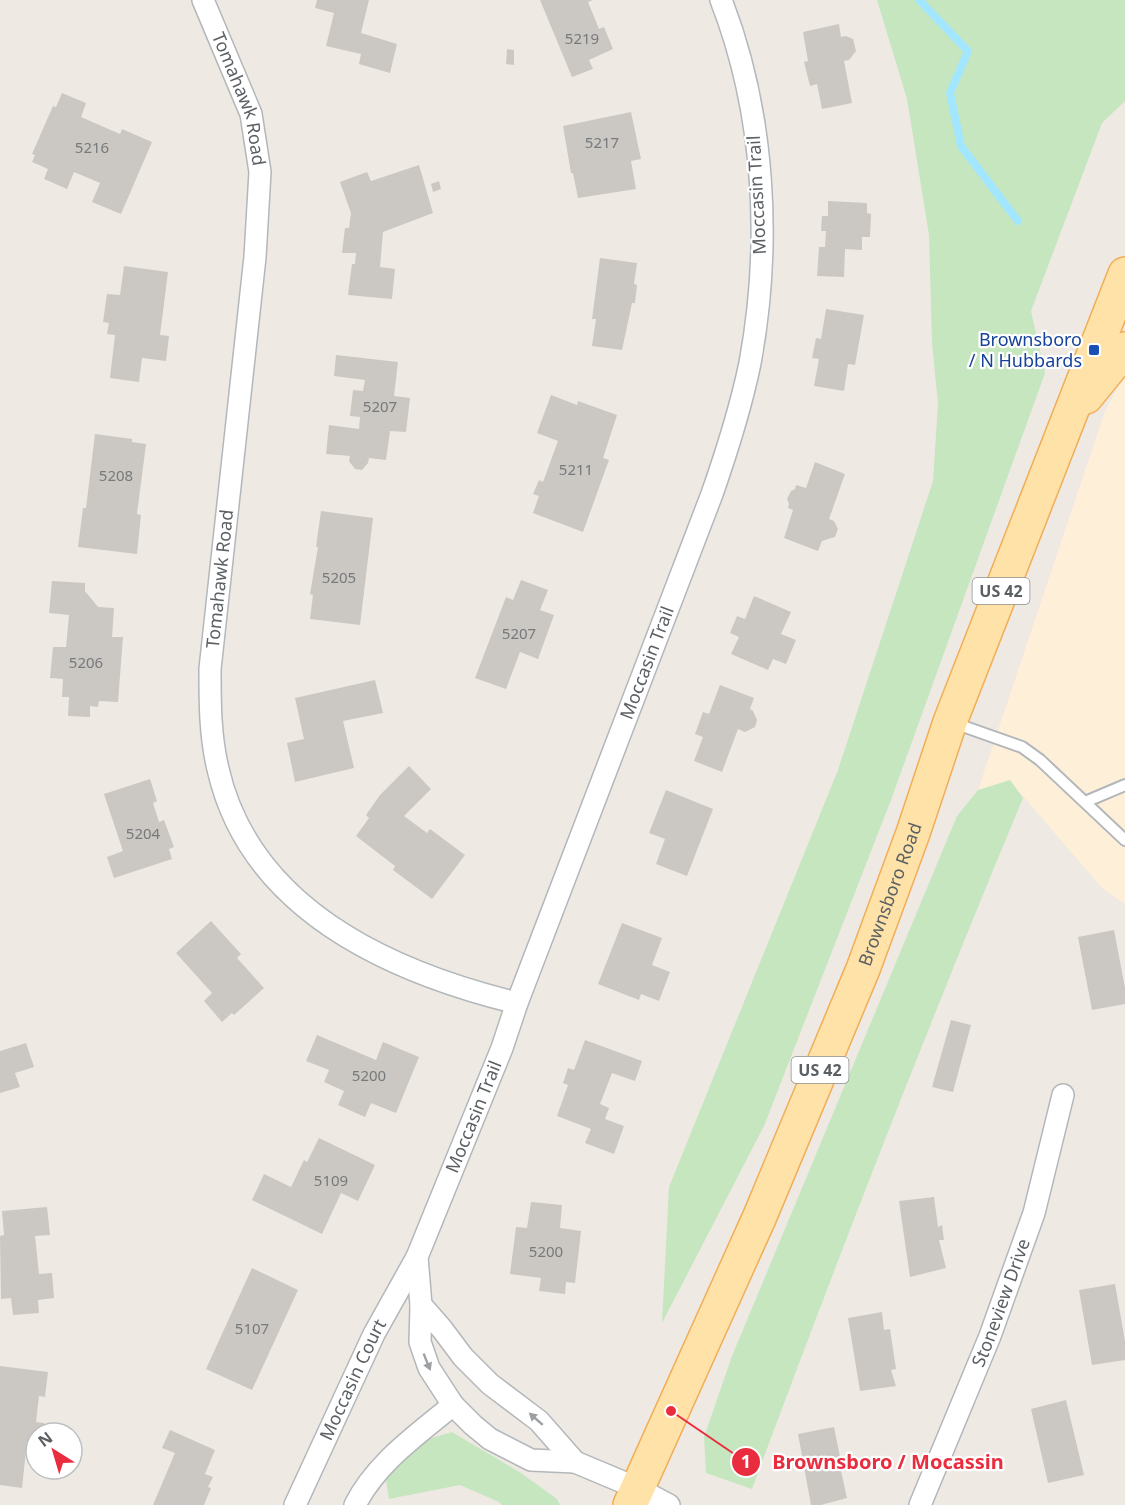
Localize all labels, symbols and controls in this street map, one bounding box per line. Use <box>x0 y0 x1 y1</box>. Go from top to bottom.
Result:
street label: Tomahawk Road <box>207 28 272 167</box>
house number: 5219 <box>565 28 599 48</box>
house number: 5217 <box>585 132 619 152</box>
street label: Moccasin Trail <box>741 135 771 255</box>
house number: 5216 <box>75 137 109 157</box>
place label: Brownsboro / N Hubbards <box>969 327 1082 372</box>
marker: Brownsboro / N Hubbards <box>1087 343 1101 357</box>
house number: 5207 <box>363 396 397 416</box>
house number: 5211 <box>559 459 593 479</box>
house number: 5208 <box>99 465 133 485</box>
street label: Tomahawk Road <box>200 508 238 650</box>
house number: 5205 <box>322 567 356 587</box>
road number: US 42 <box>972 578 1030 604</box>
street label: Moccasin Trail <box>614 602 679 722</box>
house number: 5207 <box>502 623 536 643</box>
house number: 5206 <box>69 652 103 672</box>
street label: Brownsboro Road <box>852 819 927 969</box>
house number: 5204 <box>126 823 161 843</box>
street label: Moccasin Trail <box>439 1057 507 1176</box>
road number: US 42 <box>792 1057 848 1083</box>
house number: 5200 <box>352 1065 386 1085</box>
house number: 5109 <box>314 1170 348 1190</box>
street label: Stoneview Drive <box>966 1235 1035 1370</box>
house number: 5200 <box>529 1241 563 1261</box>
street label: Moccasin Court <box>314 1314 391 1444</box>
house number: 5107 <box>235 1318 269 1338</box>
one-way arrow <box>422 1354 432 1372</box>
one-way arrow <box>529 1413 544 1426</box>
north arrow <box>24 1421 84 1481</box>
text: N <box>33 1426 57 1452</box>
callout: Brownsboro / Mocassin <box>731 1443 1016 1481</box>
text: Brownsboro / Mocassin <box>772 1448 1004 1475</box>
text: 1 <box>741 1449 751 1473</box>

